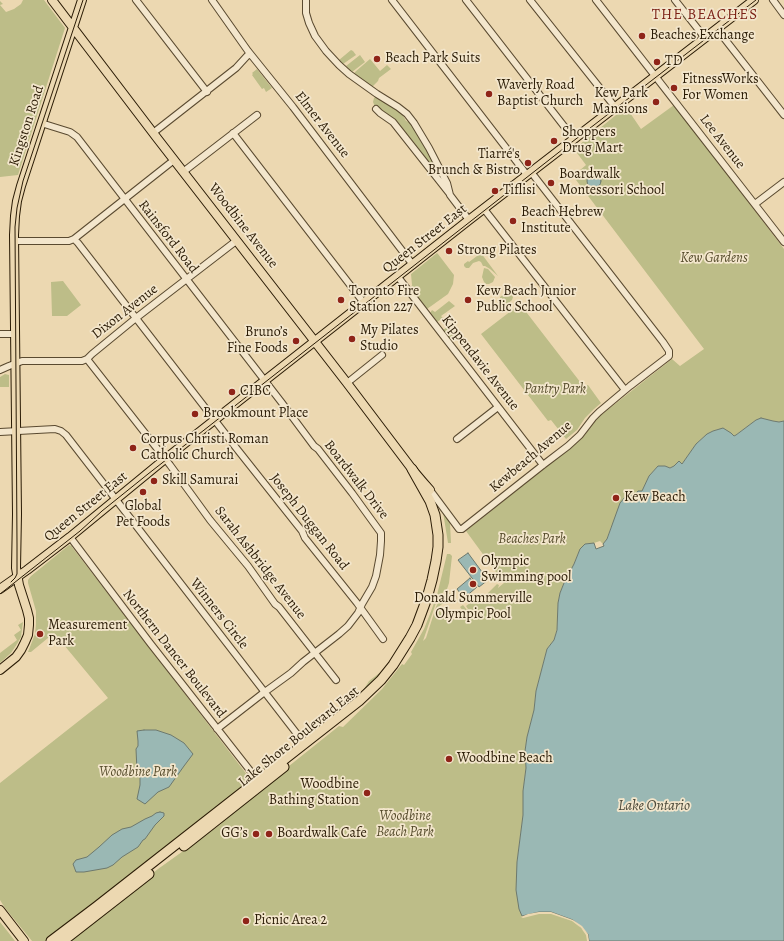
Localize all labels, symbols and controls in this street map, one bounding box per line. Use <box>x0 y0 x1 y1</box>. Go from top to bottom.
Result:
district label: THE BEACHES <box>652 6 758 24</box>
place label: Beaches Exchange <box>650 28 755 44</box>
marker: Beaches Exchange <box>637 31 647 41</box>
place label: Beach Park Suits <box>385 51 480 67</box>
marker: Beach Park Suits <box>372 54 382 64</box>
place label: TD <box>665 54 682 70</box>
marker: TD <box>652 57 662 67</box>
place label: FitnessWorks For Women <box>682 72 759 104</box>
place label: Waverly Road Baptist Church <box>497 78 583 110</box>
street label: Kingston Road <box>6 83 48 169</box>
marker: FitnessWorks For Women <box>669 83 679 93</box>
place label: Kew Park Mansions <box>592 86 648 118</box>
street label: Elmer Avenue <box>291 89 353 161</box>
marker: Waverly Road Baptist Church <box>484 89 494 99</box>
marker: Kew Park Mansions <box>651 97 661 107</box>
street label: Lee Avenue <box>696 112 748 172</box>
place label: Shoppers Drug Mart <box>562 125 623 158</box>
marker: Shoppers Drug Mart <box>549 136 559 146</box>
place label: Tiarré's Brunch & Bistro <box>428 147 520 180</box>
marker: Tiarré's Brunch & Bistro <box>523 158 533 168</box>
place label: Boardwalk Montessori School <box>559 167 664 200</box>
marker: Boardwalk Montessori School <box>546 178 556 188</box>
street label: Woodbine Avenue <box>205 180 281 272</box>
place label: Tiflisi <box>503 183 536 199</box>
marker: Tiflisi <box>490 186 500 196</box>
street label: Rainsford Road <box>134 197 202 277</box>
street label: Queen Street East <box>380 201 470 277</box>
place label: Beach Hebrew Institute <box>521 205 603 238</box>
marker: Beach Hebrew Institute <box>508 216 518 226</box>
place label: Strong Pilates <box>457 243 537 259</box>
marker: Strong Pilates <box>444 246 454 256</box>
park label: Kew Gardens <box>680 251 748 267</box>
street label: Dixon Avenue <box>89 281 161 343</box>
place label: Toronto Fire Station 227 <box>349 284 419 316</box>
place label: Kew Beach Junior Public School <box>476 284 576 316</box>
marker: Toronto Fire Station 227 <box>336 295 346 305</box>
marker: Kew Beach Junior Public School <box>463 295 473 305</box>
street label: Kippendavie Avenue <box>438 312 522 414</box>
place label: My Pilates Studio <box>360 323 419 356</box>
place label: Bruno’s Fine Foods <box>227 325 288 358</box>
marker: My Pilates Studio <box>347 334 357 344</box>
marker: Bruno’s Fine Foods <box>291 336 301 346</box>
park label: Pantry Park <box>524 382 586 398</box>
place label: CIBC <box>240 384 271 400</box>
marker: CIBC <box>227 387 237 397</box>
place label: Brookmount Place <box>203 406 308 422</box>
marker: Brookmount Place <box>190 409 200 419</box>
street label: Kewbeach Avenue <box>486 418 576 496</box>
place label: Corpus Christi Roman Catholic Church <box>141 432 269 464</box>
street label: Boardwalk Drive <box>320 437 392 523</box>
marker: Corpus Christi Roman Catholic Church <box>128 443 138 453</box>
street label: Queen Street East <box>41 468 131 546</box>
street label: Joseph Duggan Road <box>266 470 352 574</box>
place label: Skill Samurai <box>162 473 238 489</box>
marker: Skill Samurai <box>149 476 159 486</box>
marker: Global Pet Foods <box>138 487 148 497</box>
place label: Kew Beach <box>624 490 686 506</box>
marker: Kew Beach <box>611 493 621 503</box>
place label: Global Pet Foods <box>116 499 170 532</box>
street label: Sarah Ashbridge Avenue <box>211 503 309 623</box>
park label: Beaches Park <box>498 532 566 548</box>
place label: Olympic Swimming pool <box>481 554 571 586</box>
marker: Olympic Swimming pool <box>468 565 478 575</box>
street label: Winners Circle <box>186 575 252 653</box>
marker: Donald Summerville Olympic Pool <box>468 579 478 589</box>
street label: Northern Dancer Boulevard <box>119 587 229 721</box>
place label: Donald Summerville Olympic Pool <box>414 591 532 624</box>
place label: Measurement Park <box>48 618 127 650</box>
marker: Measurement Park <box>35 629 45 639</box>
street label: Lake Shore Boulevard East <box>235 683 363 791</box>
place label: Woodbine Beach <box>457 751 553 767</box>
marker: Woodbine Beach <box>444 754 454 764</box>
park label: Woodbine Park <box>99 765 177 781</box>
place label: Woodbine Bathing Station <box>269 777 359 810</box>
marker: Woodbine Bathing Station <box>362 788 372 798</box>
water label: Lake Ontario <box>618 797 690 815</box>
park label: Woodbine Beach Park <box>376 809 434 842</box>
place label: GG’s <box>221 826 248 842</box>
place label: Boardwalk Cafe <box>277 826 367 842</box>
marker: GG’s <box>251 829 261 839</box>
marker: Boardwalk Cafe <box>264 829 274 839</box>
place label: Picnic Area 2 <box>254 913 327 929</box>
marker: Picnic Area 2 <box>241 916 251 926</box>

